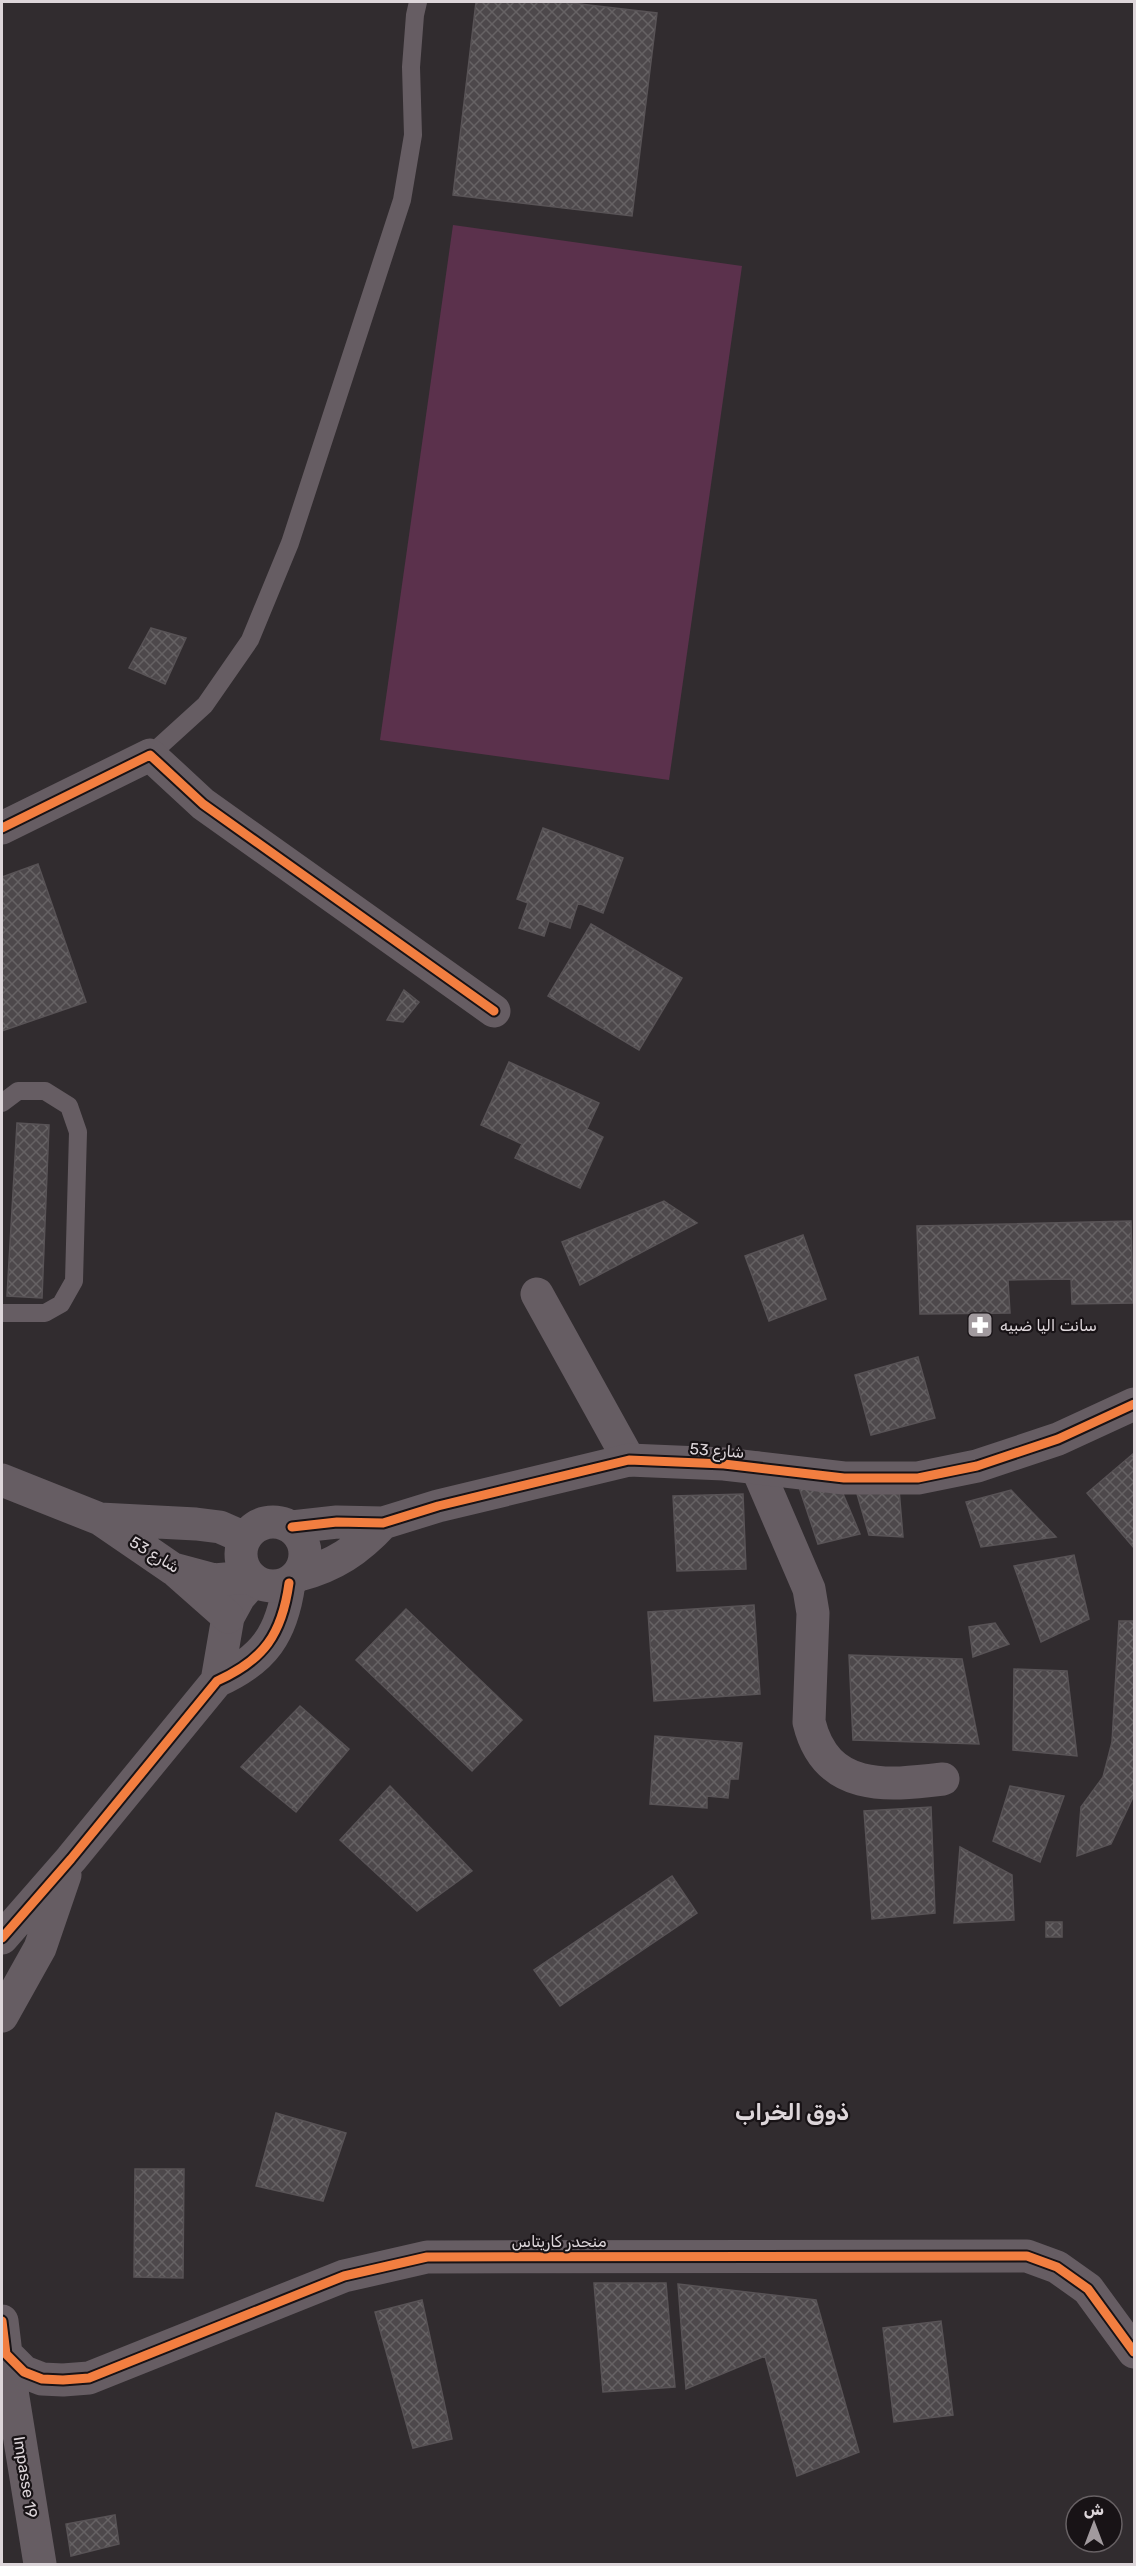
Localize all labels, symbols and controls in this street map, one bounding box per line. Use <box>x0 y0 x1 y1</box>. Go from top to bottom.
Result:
pharmacy icon: سانت اليا ضبيه <box>965 1310 995 1340</box>
place label: سانت اليا ضبيه <box>1000 1316 1097 1335</box>
street label: شارع 53 <box>689 1439 745 1464</box>
street label: شارع 53 <box>125 1532 183 1578</box>
district label: ذوق الخراب <box>735 2099 849 2126</box>
street label: منحدر كاريتاس <box>511 2232 607 2252</box>
street label: Impasse 19 <box>10 2435 41 2519</box>
north arrow <box>1064 2494 1124 2554</box>
text: ش <box>1084 2500 1104 2519</box>

